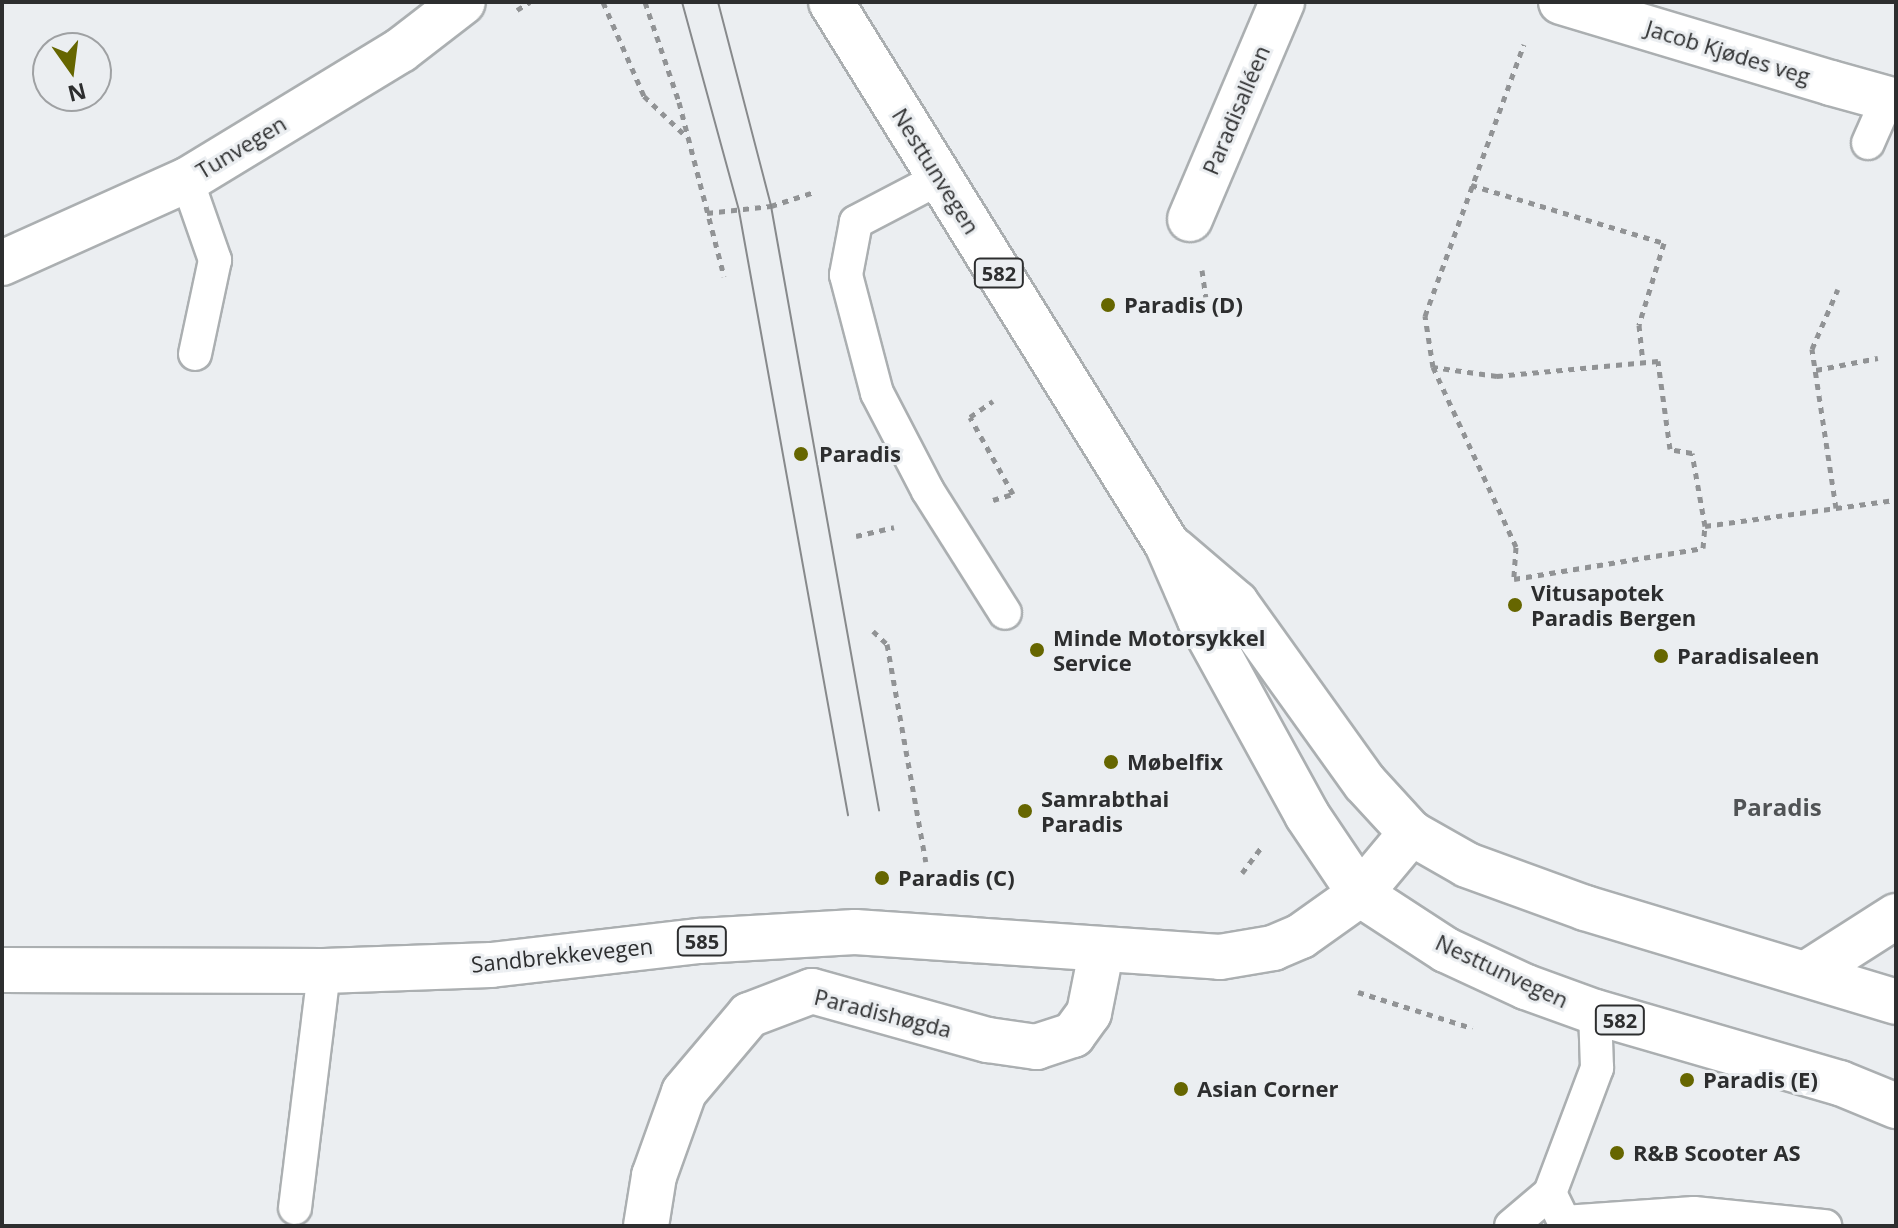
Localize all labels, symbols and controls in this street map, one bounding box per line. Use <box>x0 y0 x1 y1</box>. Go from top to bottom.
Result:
street label: Jacob Kjødes veg <box>1643 14 1813 90</box>
north arrow <box>32 32 112 112</box>
street label: Paradisalléen <box>1197 41 1275 179</box>
text: N <box>65 77 90 110</box>
street label: Nesttunvegen <box>887 103 985 239</box>
street label: Tunvegen <box>191 110 291 184</box>
road number: 582 <box>973 257 1025 289</box>
place label: Paradis (D) <box>1124 292 1243 318</box>
marker: Paradis (D) <box>1099 296 1117 314</box>
place label: Paradis <box>819 441 901 467</box>
marker: Paradis <box>790 443 812 465</box>
place label: Vitusapotek Paradis Bergen <box>1531 579 1696 630</box>
marker: Vitusapotek Paradis Bergen <box>1506 596 1524 614</box>
place label: Minde Motorsykkel Service <box>1053 624 1266 676</box>
marker: Minde Motorsykkel Service <box>1028 641 1046 659</box>
place label: Paradisaleen <box>1677 643 1819 669</box>
marker: Paradisaleen <box>1652 647 1670 665</box>
place label: Møbelfix <box>1127 749 1223 775</box>
marker: Møbelfix <box>1102 753 1120 771</box>
place label: Samrabthai Paradis <box>1041 785 1169 836</box>
district label: Paradis <box>1732 793 1822 821</box>
marker: Samrabthai Paradis <box>1016 802 1034 820</box>
place label: Paradis (C) <box>898 865 1015 891</box>
marker: Paradis (C) <box>873 869 891 887</box>
road number: 585 <box>676 925 728 957</box>
street label: Nesttunvegen <box>1432 929 1572 1013</box>
street label: Sandbrekkevegen <box>470 932 654 978</box>
street label: Paradishøgda <box>812 983 954 1043</box>
road number: 582 <box>1594 1004 1646 1036</box>
place label: Paradis (E) <box>1703 1067 1818 1093</box>
marker: Paradis (E) <box>1678 1071 1696 1089</box>
place label: Asian Corner <box>1197 1076 1338 1102</box>
marker: Asian Corner <box>1172 1080 1190 1098</box>
place label: R&B Scooter AS <box>1633 1140 1801 1166</box>
marker: R&B Scooter AS <box>1608 1144 1626 1162</box>

